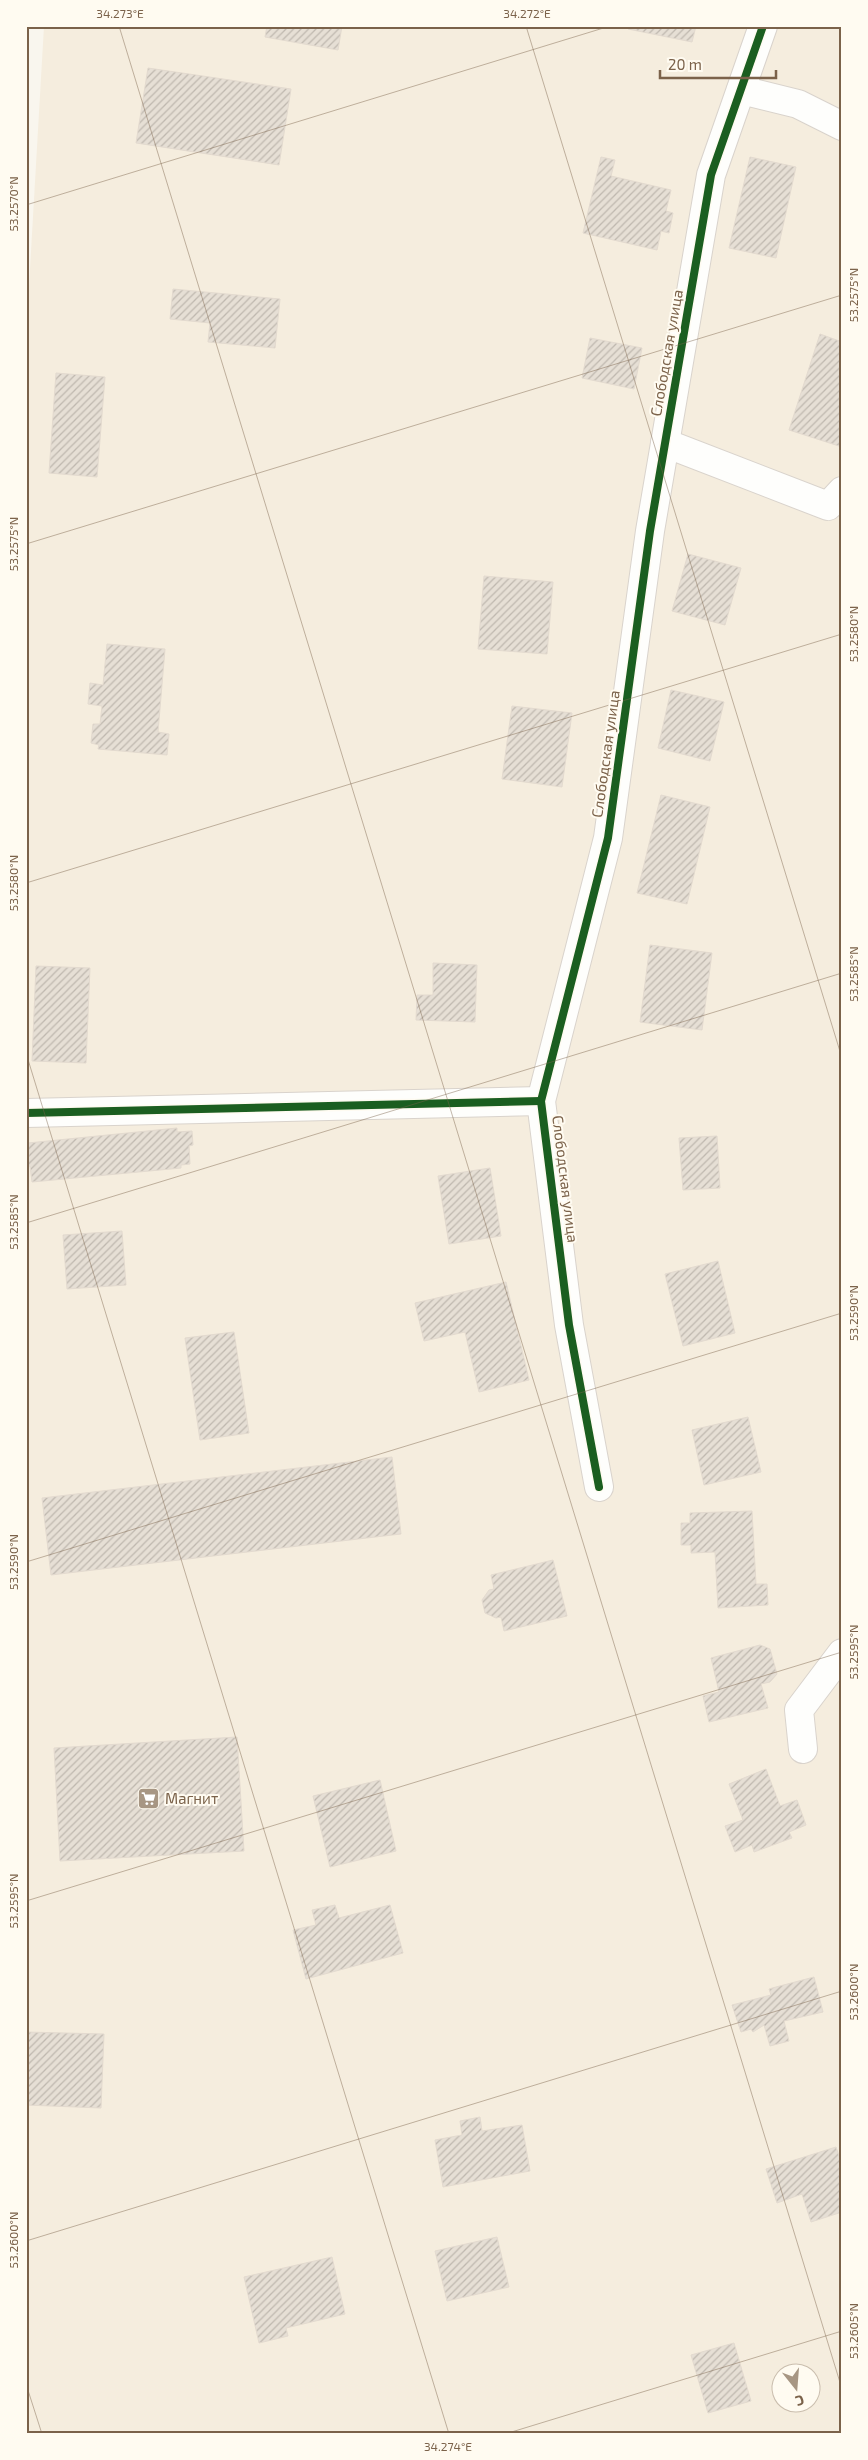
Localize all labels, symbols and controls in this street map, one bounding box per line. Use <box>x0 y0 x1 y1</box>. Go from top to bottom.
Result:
text: 34.273°E <box>96 6 144 20</box>
text: 34.272°E <box>503 6 551 20</box>
scale bar <box>660 48 777 80</box>
text: 20 m <box>668 55 702 73</box>
text: 53.2570°N <box>6 176 20 232</box>
text: 53.2575°N <box>846 268 860 322</box>
street label: Слободская улица <box>646 288 687 418</box>
text: 53.2575°N <box>6 517 20 571</box>
text: 53.2580°N <box>846 606 860 662</box>
street label: Слободская улица <box>587 689 624 819</box>
text: 53.2580°N <box>6 855 20 911</box>
text: 53.2585°N <box>846 946 860 1002</box>
street label: Слободская улица <box>548 1114 583 1244</box>
text: 53.2585°N <box>6 1194 20 1250</box>
text: 53.2590°N <box>846 1285 860 1341</box>
text: 53.2590°N <box>6 1534 20 1590</box>
text: 53.2595°N <box>846 1624 860 1680</box>
supermarket icon: Магнит <box>137 1787 161 1811</box>
place label: Магнит <box>165 1789 218 1807</box>
text: 53.2595°N <box>6 1873 20 1929</box>
text: 53.2600°N <box>846 1964 860 2020</box>
text: 53.2600°N <box>6 2212 20 2268</box>
text: 53.2605°N <box>846 2303 860 2359</box>
north arrow <box>770 2362 820 2412</box>
text: С <box>794 2392 806 2410</box>
text: 34.274°E <box>424 2439 472 2453</box>

